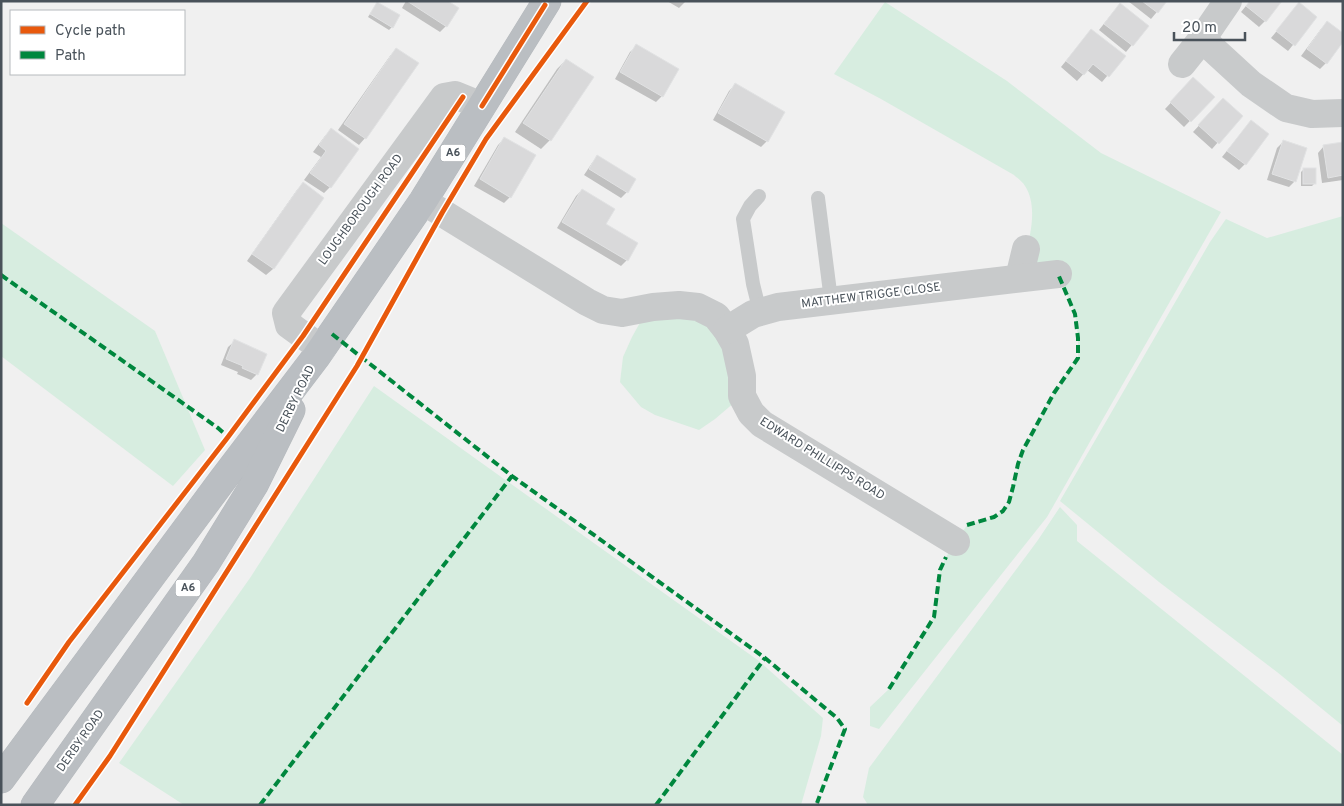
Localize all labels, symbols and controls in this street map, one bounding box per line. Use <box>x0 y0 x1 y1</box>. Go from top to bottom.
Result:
legend <box>10 10 185 75</box>
scale bar <box>1174 10 1245 42</box>
text: 20 m <box>1182 19 1217 38</box>
text: Cycle path <box>55 22 126 41</box>
text: Path <box>55 47 86 66</box>
road number: A6 <box>440 144 466 162</box>
street label: LOUGHBOROUGH ROAD <box>315 151 407 269</box>
street label: MATTHEW TRIGGE CLOSE <box>800 280 942 312</box>
street label: DERBY ROAD <box>273 363 319 435</box>
street label: EDWARD PHILLIPPS ROAD <box>756 414 888 504</box>
road number: A6 <box>176 580 200 596</box>
street label: DERBY ROAD <box>54 707 108 775</box>

